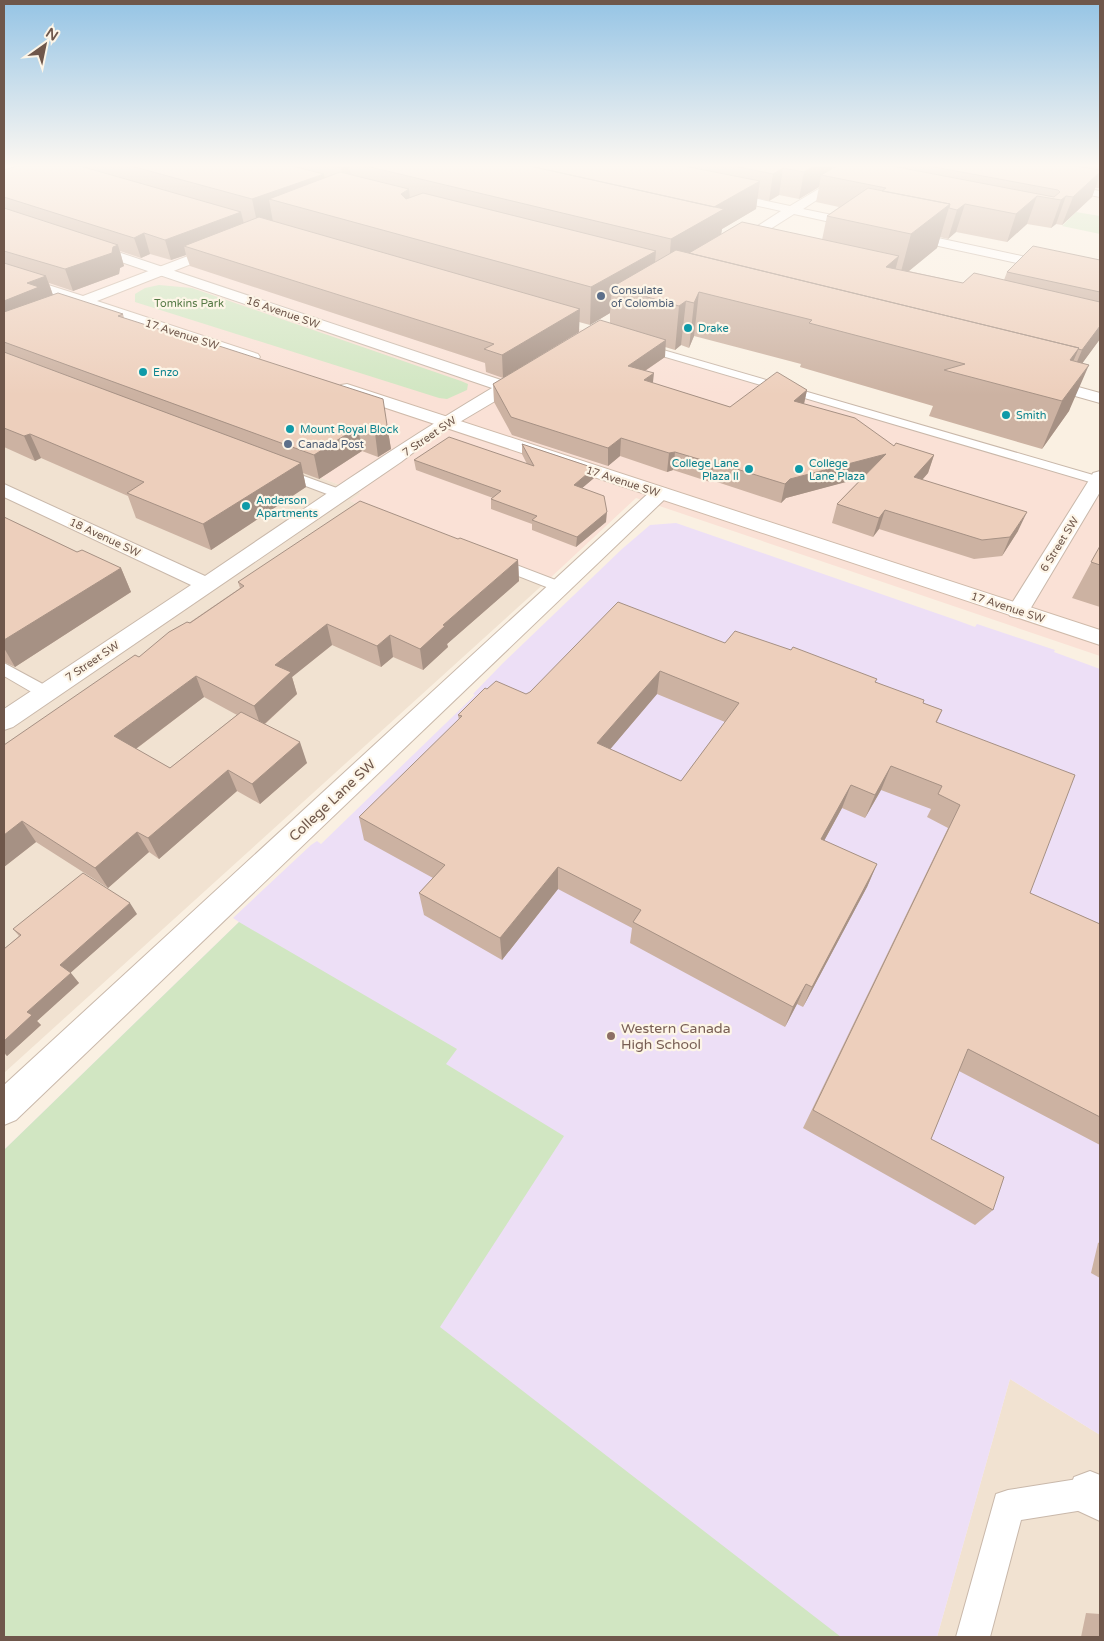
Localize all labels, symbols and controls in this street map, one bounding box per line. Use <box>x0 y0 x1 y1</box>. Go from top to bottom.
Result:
north arrow <box>20 20 70 70</box>
text: N <box>42 24 61 45</box>
place label: Consulate of Colombia <box>611 284 674 310</box>
marker: Consulate of Colombia <box>595 290 607 302</box>
street label: 16 Avenue SW <box>244 294 321 331</box>
park label: Tomkins Park <box>154 297 224 310</box>
street label: 17 Avenue SW <box>143 316 220 353</box>
marker: Drake <box>682 322 694 334</box>
place label: Drake <box>698 322 729 335</box>
marker: Enzo <box>137 366 149 378</box>
place label: Enzo <box>153 366 179 379</box>
marker: Smith <box>1000 409 1012 421</box>
place label: Smith <box>1016 409 1046 422</box>
street label: 7 Street SW <box>400 414 459 459</box>
marker: Mount Royal Block <box>284 423 296 435</box>
place label: Mount Royal Block <box>300 423 398 436</box>
marker: Canada Post <box>282 438 294 450</box>
place label: Canada Post <box>298 438 364 451</box>
place label: College Lane Plaza II <box>672 457 739 483</box>
place label: College Lane Plaza <box>809 457 865 483</box>
street label: 17 Avenue SW <box>584 463 661 500</box>
marker: College Lane Plaza II <box>743 463 755 475</box>
marker: College Lane Plaza <box>793 463 805 475</box>
place label: Anderson Apartments <box>256 494 318 520</box>
marker: Anderson Apartments <box>240 500 252 512</box>
street label: 18 Avenue SW <box>67 515 142 560</box>
street label: 6 Street SW <box>1037 515 1081 574</box>
street label: 17 Avenue SW <box>969 589 1046 626</box>
street label: 7 Street SW <box>63 639 122 684</box>
street label: College Lane SW <box>286 756 379 845</box>
place label: Western Canada High School <box>621 1020 731 1053</box>
marker: Western Canada High School <box>605 1030 617 1042</box>

